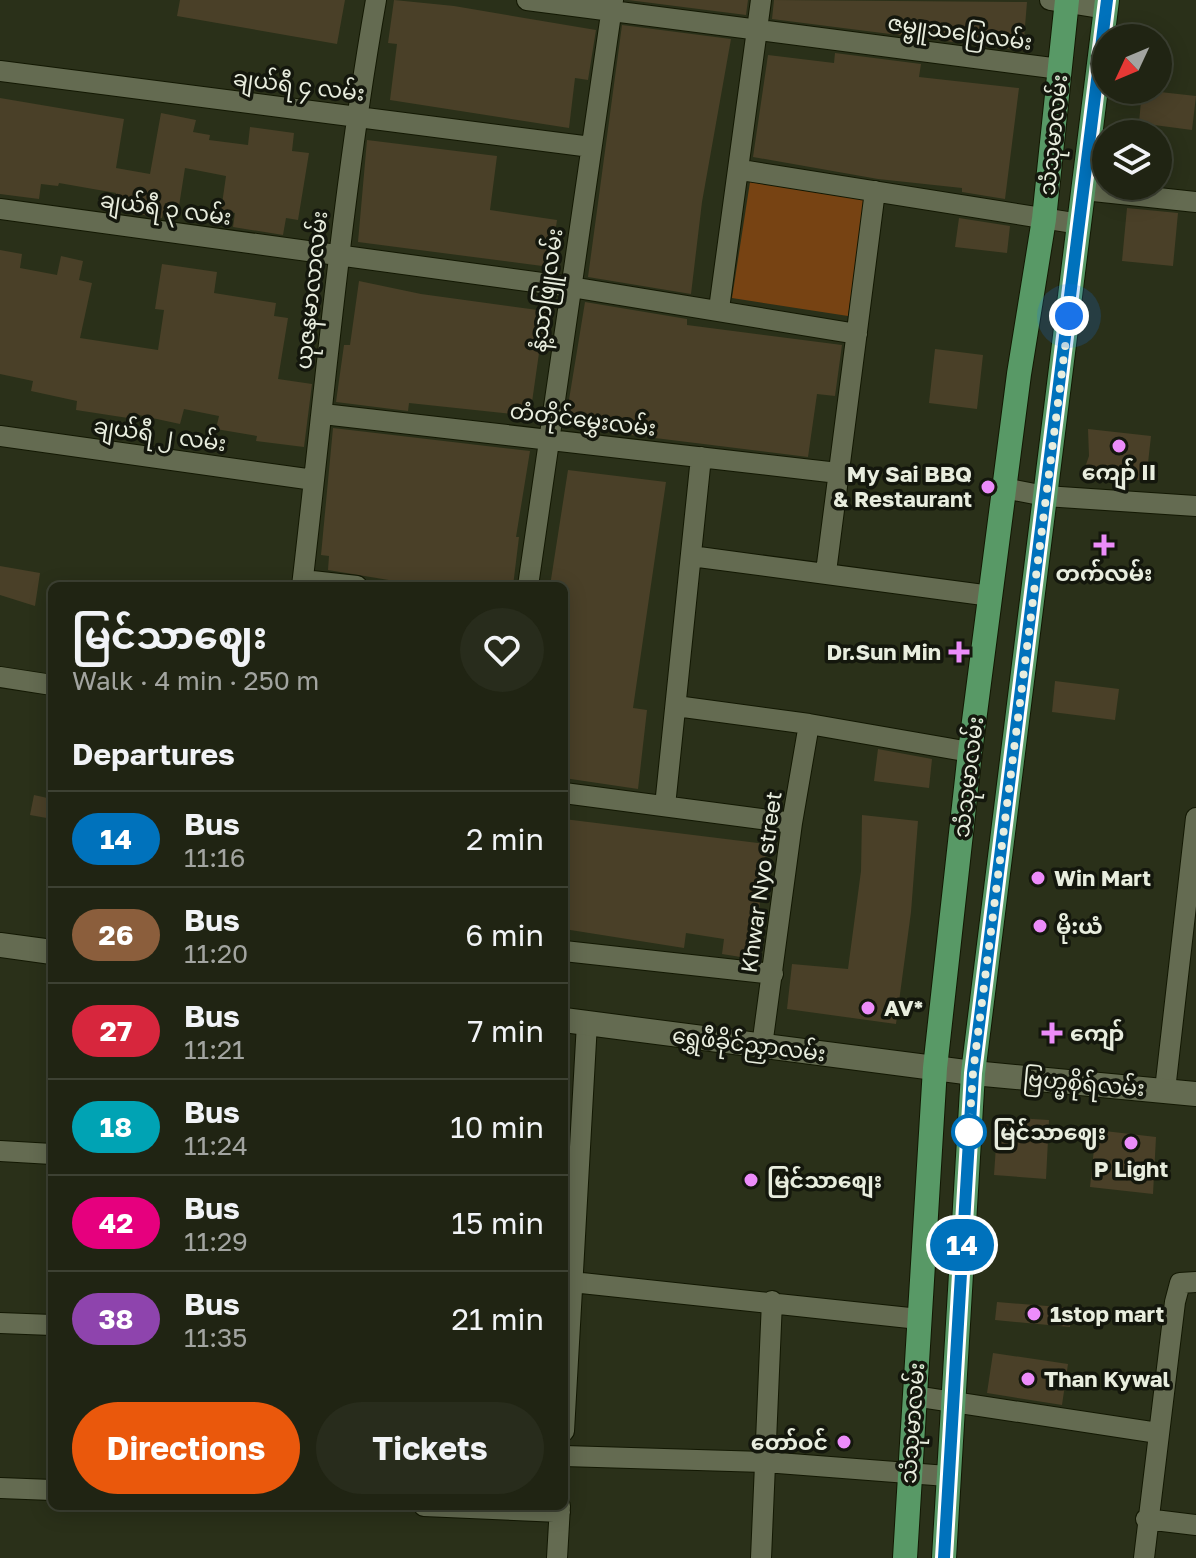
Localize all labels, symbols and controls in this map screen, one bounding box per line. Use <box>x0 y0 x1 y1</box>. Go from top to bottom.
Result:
street label: ဇမ္ဗူသပြေလမ်း <box>885 7 1034 60</box>
north arrow <box>1092 24 1172 104</box>
map controls <box>1092 24 1172 200</box>
street label: ချယ်ရီ ၄ လမ်း <box>231 62 366 112</box>
street label: သံသုမာလမ်း <box>1032 73 1077 197</box>
button: layers <box>1092 120 1172 200</box>
street label: ချယ်ရီ ၃ လမ်း <box>98 184 234 236</box>
street label: ယုဇနမာလာလမ်း <box>288 209 337 371</box>
street label: နံ့သာဖြူလမ်း <box>522 226 572 354</box>
your location <box>1049 296 1089 336</box>
street label: တံတိုင်မွှေးလမ်း <box>508 395 658 446</box>
street label: ချယ်ရီ ၂ လမ်း <box>91 410 228 462</box>
marker: ကျော် II <box>1110 437 1128 455</box>
place label: ကျော် II <box>1082 457 1156 491</box>
place label: My Sai BBQ & Restaurant <box>833 460 972 512</box>
marker: My Sai BBQ & Restaurant <box>979 478 997 496</box>
marker: တက်လမ်း <box>1093 534 1115 556</box>
place label: တက်လမ်း <box>1056 558 1153 586</box>
button: heart <box>460 608 544 692</box>
text: မြင်သာဈေး <box>72 612 267 657</box>
place label: Dr.Sun Min <box>827 638 941 665</box>
marker: Dr.Sun Min <box>948 641 970 663</box>
text: Walk · 4 min · 250 m <box>72 665 319 696</box>
street label: သံသုမာလမ်း <box>946 715 993 840</box>
text: Departures <box>72 736 235 772</box>
street label: Khwar Nyo street <box>734 790 787 974</box>
text: Bus <box>184 806 240 842</box>
text: 2 min <box>466 821 544 857</box>
text: 14 <box>100 822 132 855</box>
text: 11:16 <box>184 842 245 873</box>
place label: Win Mart <box>1054 864 1151 891</box>
marker: Win Mart <box>1029 869 1047 887</box>
text: Bus <box>184 902 240 938</box>
place label: မို:ယံ <box>1056 912 1103 944</box>
text: 6 min <box>465 917 544 953</box>
marker: မို:ယံ <box>1031 917 1049 935</box>
text: 26 <box>99 918 133 951</box>
text: 11:20 <box>184 938 248 969</box>
place label: AV* <box>884 994 924 1021</box>
text: Bus <box>184 998 240 1034</box>
marker: AV* <box>859 999 877 1017</box>
text: 7 min <box>468 1013 544 1049</box>
text: 27 <box>100 1014 132 1047</box>
place label: ကျော် <box>1070 1018 1124 1052</box>
street label: ရွှေဖီခိုင်ညှာလမ်း <box>670 1020 827 1071</box>
marker: ကျော် <box>1041 1022 1063 1044</box>
text: 11:21 <box>184 1034 245 1065</box>
street label: ဗြဟ္မစိုရ်လမ်း <box>1022 1063 1146 1107</box>
text: Bus <box>184 1094 240 1130</box>
text: 10 min <box>450 1109 544 1145</box>
text: 18 <box>100 1110 132 1143</box>
marker: မြင်သာဈေး <box>952 1115 986 1149</box>
place label: မြင်သာဈေး <box>993 1117 1106 1150</box>
text: 11:24 <box>184 1130 248 1161</box>
marker: P Light <box>1122 1134 1140 1152</box>
place label: P Light <box>1094 1155 1168 1182</box>
place label: မြင်သာစျေး <box>767 1165 882 1199</box>
marker: မြင်သာစျေး <box>742 1171 760 1189</box>
text: Bus <box>184 1190 240 1226</box>
text: 15 min <box>452 1205 544 1241</box>
text: 42 <box>99 1206 133 1239</box>
line badge: 14 <box>926 1219 998 1271</box>
text: 11:29 <box>184 1226 248 1257</box>
text: 14 <box>946 1228 978 1261</box>
text: Bus <box>184 1286 240 1322</box>
place label: 1stop mart <box>1050 1300 1165 1327</box>
text: 21 min <box>452 1301 544 1337</box>
text: 38 <box>98 1302 134 1335</box>
marker: 1stop mart <box>1025 1305 1043 1323</box>
text: 11:35 <box>184 1322 247 1353</box>
street label: သံသုမာလမ်း <box>893 1361 934 1485</box>
place label: Than Kywal <box>1044 1365 1170 1392</box>
marker: Than Kywal <box>1019 1370 1037 1388</box>
button: Directions <box>72 1402 300 1494</box>
button: Tickets <box>316 1402 544 1494</box>
place label: တော်ဝင် <box>751 1427 828 1455</box>
marker: တော်ဝင် <box>835 1433 853 1451</box>

